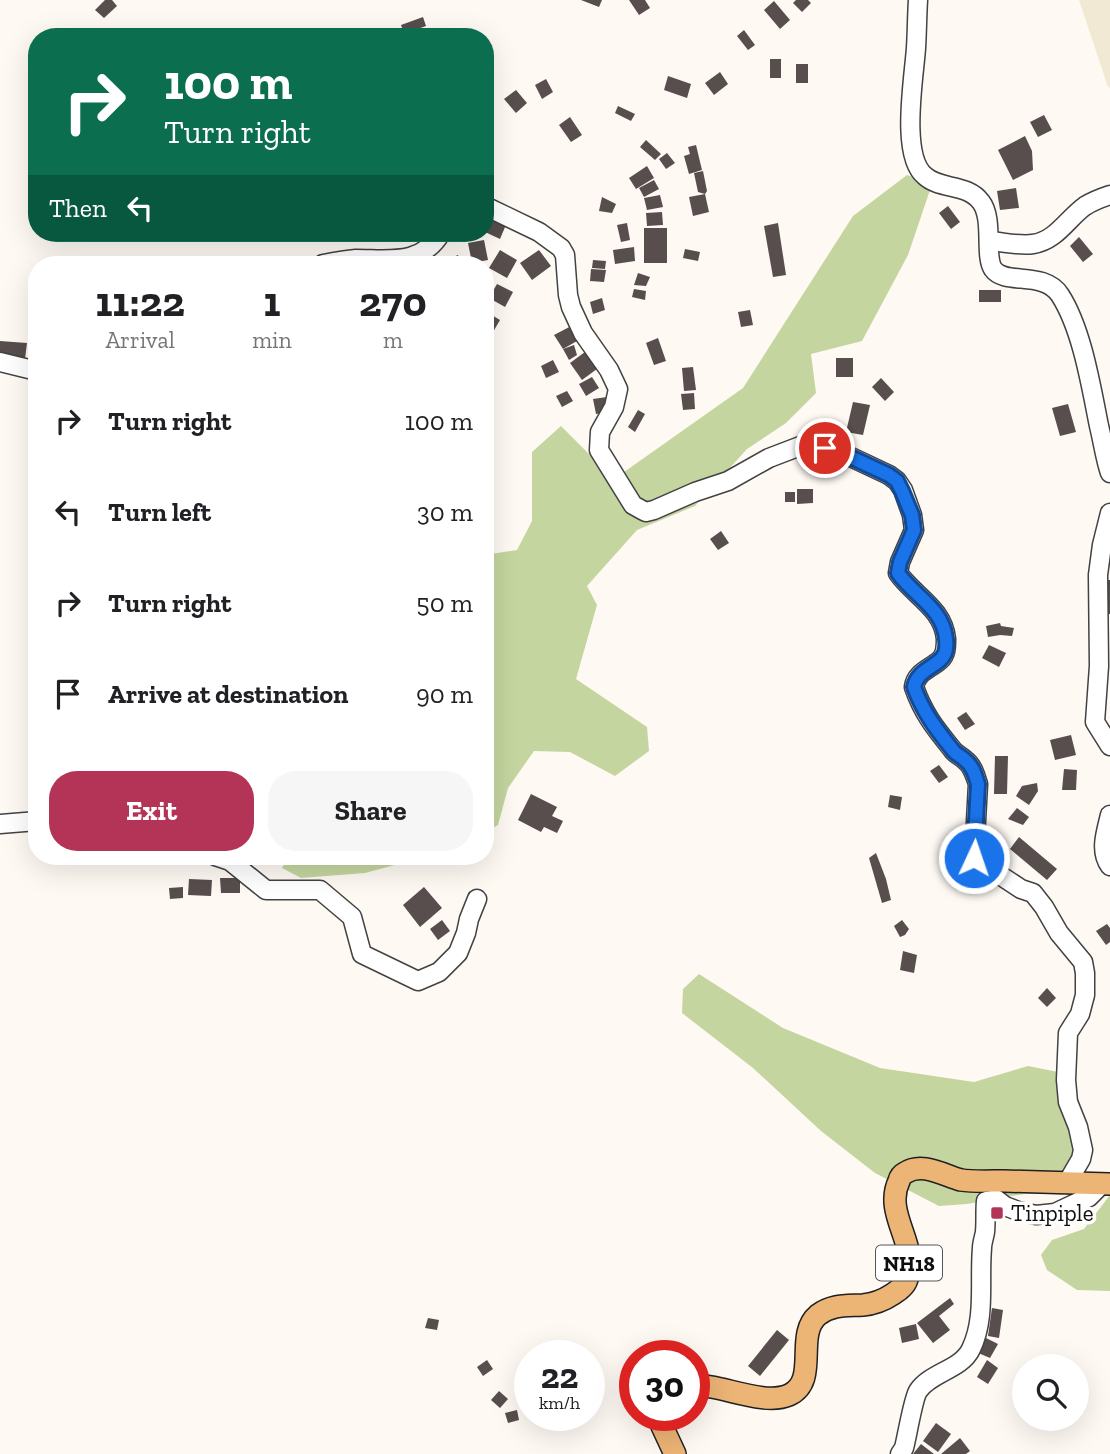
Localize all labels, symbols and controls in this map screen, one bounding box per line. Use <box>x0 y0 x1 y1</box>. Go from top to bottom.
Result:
text: 100 m <box>164 53 292 112</box>
icon: right <box>49 56 140 147</box>
text: Turn right <box>164 113 311 151</box>
icon: left <box>121 189 159 227</box>
text: Then <box>49 192 107 224</box>
text: 11:22 <box>95 276 185 327</box>
text: 1 <box>263 276 280 327</box>
text: 270 <box>359 276 427 327</box>
text: Arrival <box>105 326 175 354</box>
text: min <box>252 326 292 354</box>
text: m <box>383 326 403 354</box>
icon: right <box>49 402 87 440</box>
text: Turn right <box>108 405 231 437</box>
text: 100 m <box>405 405 473 437</box>
pin <box>795 418 855 478</box>
icon: arrive <box>806 429 844 467</box>
icon: left <box>49 493 87 531</box>
text: Turn left <box>108 496 211 528</box>
text: 30 m <box>417 496 473 528</box>
icon: right <box>49 584 87 622</box>
text: Turn right <box>108 587 231 619</box>
text: 50 m <box>416 587 473 619</box>
icon: arrive <box>49 675 87 713</box>
text: Arrive at destination <box>108 678 348 710</box>
text: 90 m <box>416 678 473 710</box>
button: Exit <box>49 771 254 851</box>
button: Share <box>268 771 473 851</box>
position arrow <box>937 821 1011 895</box>
place label: Tinpiple <box>1011 1199 1094 1227</box>
marker: Tinpiple <box>989 1205 1005 1221</box>
road number: NH18 <box>876 1246 942 1280</box>
speed limit sign: 30 <box>619 1340 710 1431</box>
map controls <box>1012 1354 1089 1431</box>
button: search <box>1012 1354 1089 1431</box>
text: 22 <box>541 1355 578 1397</box>
text: km/h <box>539 1392 580 1414</box>

